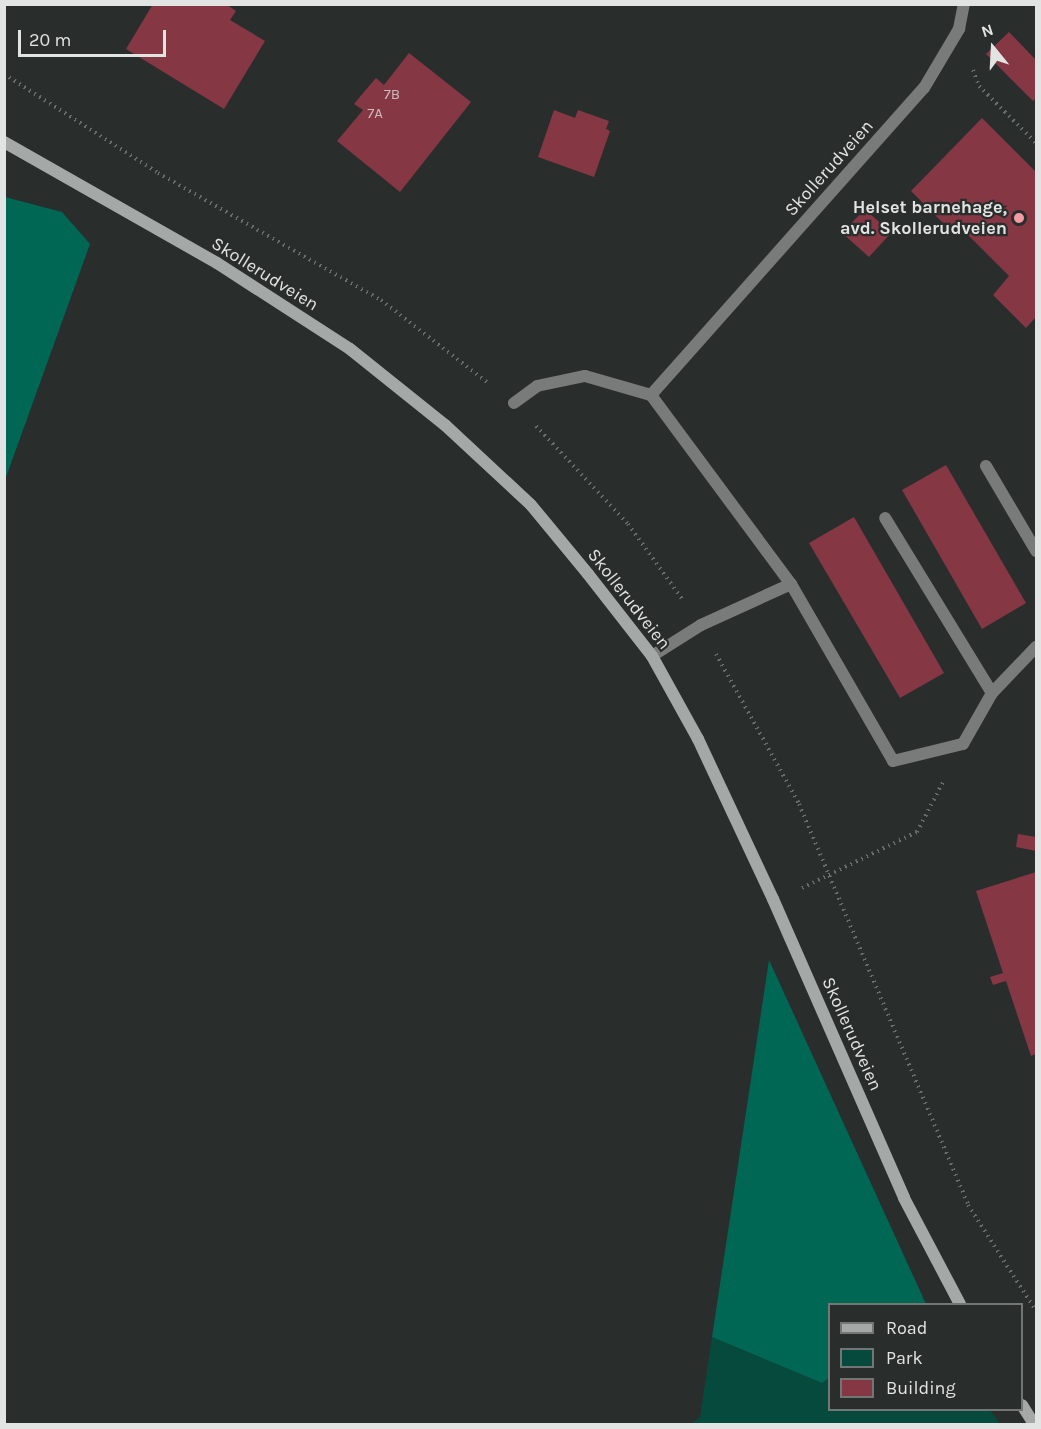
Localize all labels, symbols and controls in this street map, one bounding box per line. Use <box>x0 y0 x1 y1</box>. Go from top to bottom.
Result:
scale bar <box>21 18 170 56</box>
north arrow <box>963 18 1023 78</box>
text: N <box>979 20 996 41</box>
text: 20 m <box>29 29 71 51</box>
house number: 7B <box>384 86 400 104</box>
house number: 7A <box>367 105 383 123</box>
street label: Skollerudveien <box>780 115 878 221</box>
place label: Helset barnehage, avd. Skollerudveien <box>840 197 1007 240</box>
marker: Helset barnehage, avd. Skollerudveien <box>1012 211 1026 225</box>
street label: Skollerudveien <box>208 233 322 315</box>
street label: Skollerudveien <box>583 544 675 654</box>
street label: Skollerudveien <box>817 974 887 1094</box>
legend <box>828 1303 1023 1411</box>
text: Road <box>886 1317 927 1339</box>
text: Park <box>886 1347 923 1369</box>
text: Building <box>886 1377 956 1399</box>

